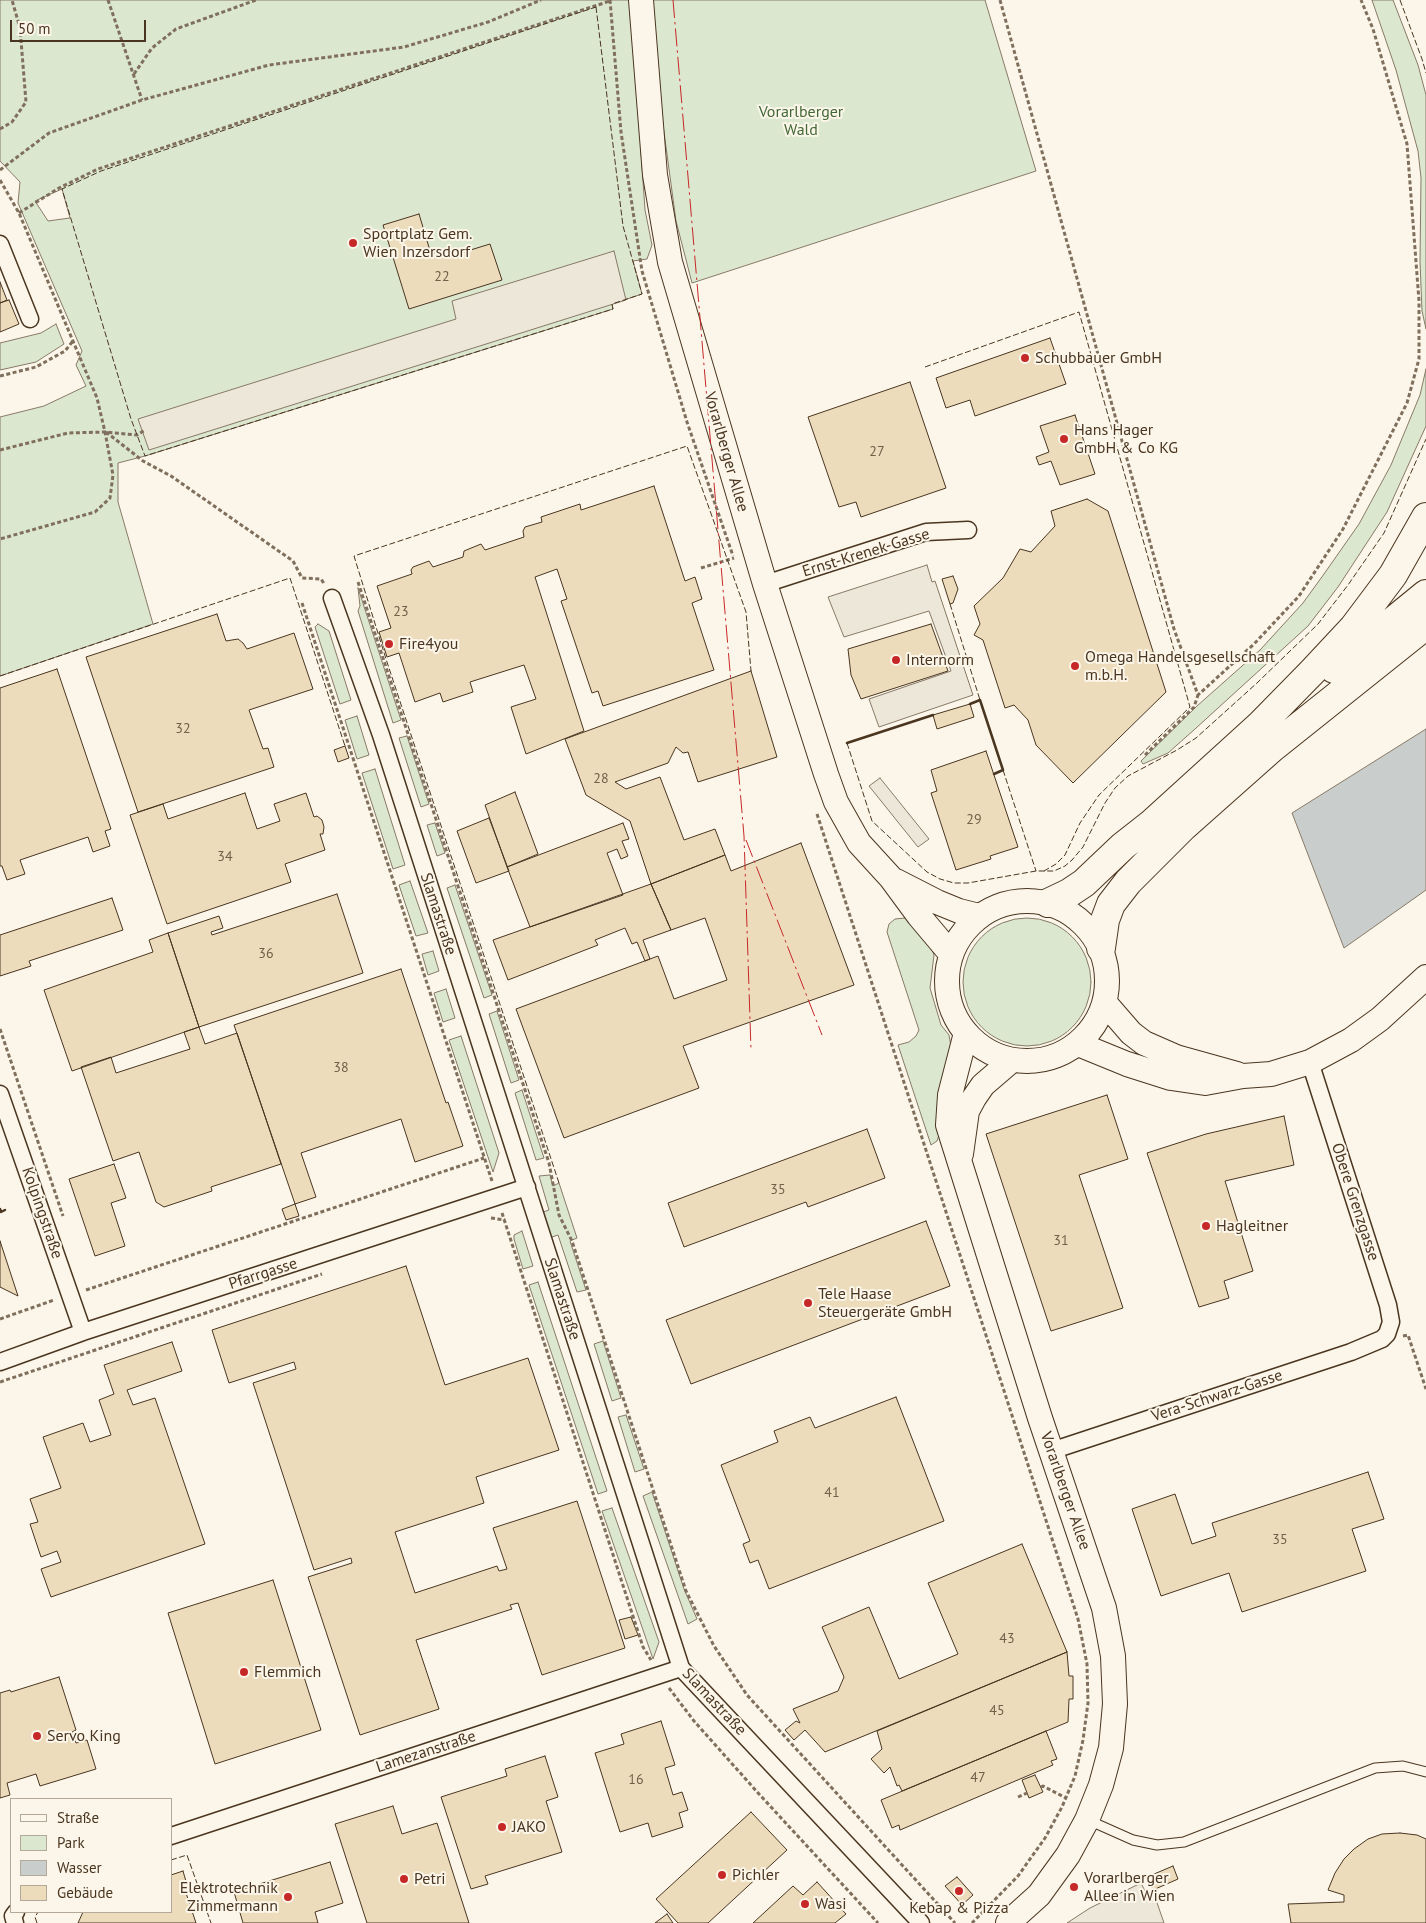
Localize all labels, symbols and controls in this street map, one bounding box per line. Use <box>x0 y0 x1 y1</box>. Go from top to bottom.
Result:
scale bar <box>12 10 149 42</box>
text: 50 m <box>18 19 51 38</box>
park label: Vorarlberger Wald <box>759 102 843 140</box>
place label: Sportplatz Gem. Wien Inzersdorf <box>363 224 473 262</box>
marker: Sportplatz Gem. Wien Inzersdorf <box>347 237 359 249</box>
house number: 22 <box>434 269 450 285</box>
place label: Schubbauer GmbH <box>1035 348 1162 368</box>
marker: Schubbauer GmbH <box>1019 352 1031 364</box>
street label: Vorarlberger Allee <box>700 390 752 514</box>
place label: Hans Hager GmbH & Co KG <box>1074 420 1178 458</box>
marker: Hans Hager GmbH & Co KG <box>1058 433 1070 445</box>
house number: 27 <box>869 444 885 460</box>
street label: Ernst-Krenek-Gasse <box>800 525 932 581</box>
house number: 23 <box>393 604 409 620</box>
place label: Fire4you <box>399 634 458 654</box>
marker: Fire4you <box>383 638 395 650</box>
place label: Omega Handelsgesellschaft m.b.H. <box>1085 647 1275 685</box>
place label: Internorm <box>906 650 974 670</box>
marker: Internorm <box>890 654 902 666</box>
marker: Omega Handelsgesellschaft m.b.H. <box>1069 660 1081 672</box>
house number: 32 <box>175 721 191 737</box>
house number: 28 <box>593 771 609 787</box>
house number: 29 <box>966 812 982 828</box>
house number: 34 <box>217 849 233 865</box>
street label: Slamastraße <box>416 871 460 957</box>
house number: 36 <box>258 946 274 962</box>
house number: 38 <box>333 1060 349 1076</box>
street label: Obere Grenzgasse <box>1327 1141 1383 1263</box>
street label: Kolpingstraße <box>17 1165 67 1261</box>
house number: 35 <box>770 1182 786 1198</box>
place label: Hagleitner <box>1216 1216 1288 1236</box>
marker: Hagleitner <box>1200 1220 1212 1232</box>
house number: 31 <box>1053 1233 1069 1249</box>
street label: Pfarrgasse <box>226 1254 300 1294</box>
street label: Slamastraße <box>540 1256 584 1342</box>
place label: Tele Haase Steuergeräte GmbH <box>818 1284 952 1322</box>
marker: Tele Haase Steuergeräte GmbH <box>802 1297 814 1309</box>
street label: Vera-Schwarz-Gasse <box>1149 1366 1285 1426</box>
street label: Vorarlberger Allee <box>1036 1429 1094 1553</box>
house number: 41 <box>824 1485 840 1501</box>
house number: 35 <box>1272 1532 1288 1548</box>
house number: 43 <box>999 1631 1015 1647</box>
place label: Flemmich <box>254 1662 321 1682</box>
street label: Slamastraße <box>678 1664 750 1740</box>
marker: Flemmich <box>238 1666 250 1678</box>
house number: 45 <box>989 1703 1005 1719</box>
place label: Servo King <box>47 1726 121 1746</box>
street label: Lamezanstraße <box>374 1727 478 1777</box>
marker: Servo King <box>31 1730 43 1742</box>
house number: 47 <box>970 1770 986 1786</box>
house number: 16 <box>628 1772 644 1788</box>
legend <box>10 1798 172 1913</box>
text: Straße <box>57 1808 99 1827</box>
place label: JAKO <box>512 1817 546 1837</box>
marker: JAKO <box>496 1821 508 1833</box>
text: Park <box>57 1833 85 1852</box>
text: Wasser <box>57 1858 102 1877</box>
place label: Pichler <box>732 1865 779 1885</box>
place label: Vorarlberger Allee in Wien <box>1084 1868 1175 1906</box>
place label: Petri <box>414 1869 446 1889</box>
marker: Pichler <box>716 1869 728 1881</box>
marker: Petri <box>398 1873 410 1885</box>
place label: Elektrotechnik Zimmermann <box>180 1878 278 1916</box>
marker: Vorarlberger Allee in Wien <box>1068 1881 1080 1893</box>
text: Gebäude <box>57 1883 113 1902</box>
marker: Kebap & Pizza <box>953 1885 965 1897</box>
marker: Elektrotechnik Zimmermann <box>282 1891 294 1903</box>
place label: Wasi <box>815 1894 847 1914</box>
marker: Wasi <box>799 1898 811 1910</box>
place label: Kebap & Pizza <box>909 1898 1009 1918</box>

